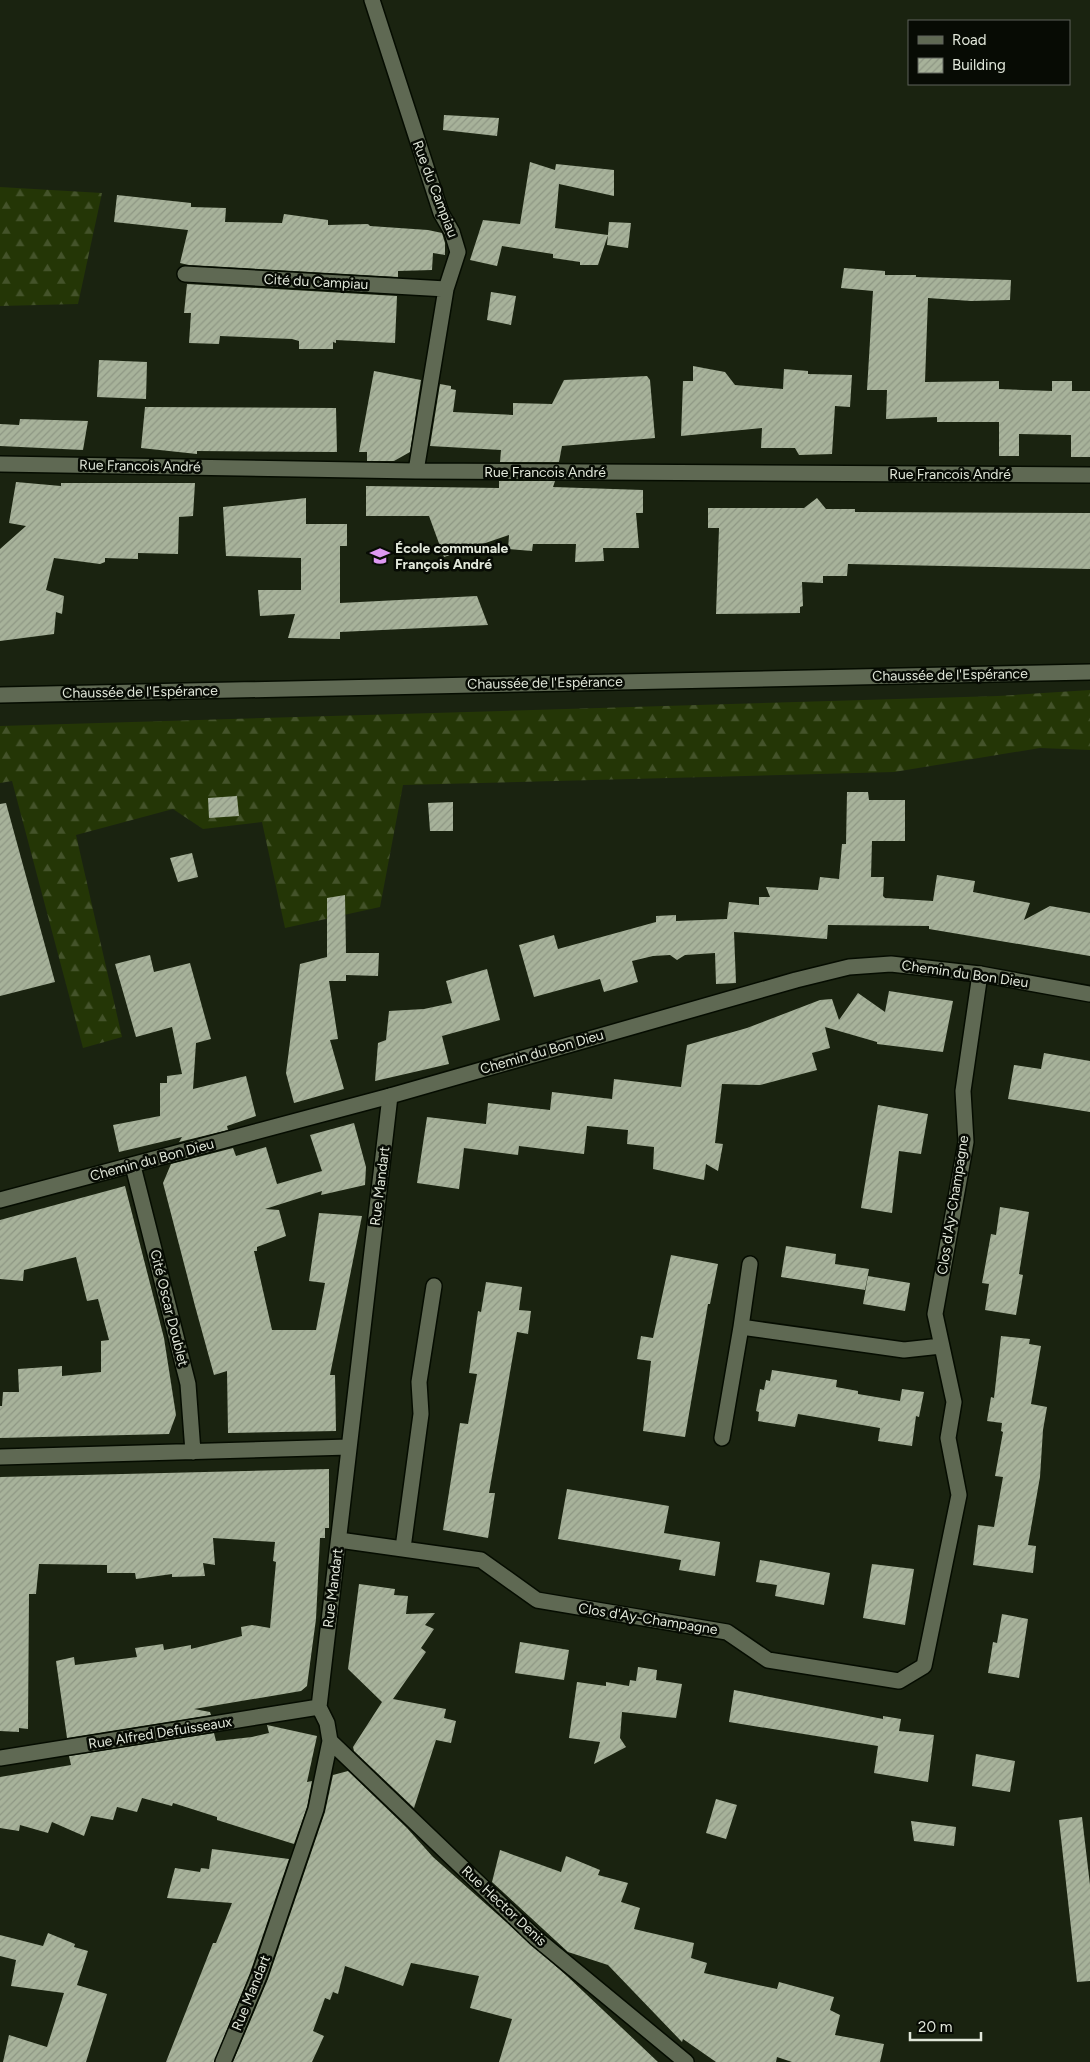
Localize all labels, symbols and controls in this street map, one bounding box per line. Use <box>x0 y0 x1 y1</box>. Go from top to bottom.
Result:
legend <box>908 20 1070 85</box>
text: Road <box>952 31 987 49</box>
text: Building <box>952 56 1006 74</box>
street label: Rue du Campiau <box>409 138 461 240</box>
street label: Cité du Campiau <box>263 271 369 293</box>
street label: Rue Francois André <box>79 456 201 476</box>
street label: Rue Francois André <box>484 464 606 481</box>
street label: Rue Francois André <box>889 466 1011 483</box>
place label: École communale François André <box>395 540 509 573</box>
school or university icon: École communale François André <box>369 545 391 567</box>
street label: Chaussée de l'Espérance <box>872 665 1028 685</box>
street label: Chaussée de l'Espérance <box>467 673 623 693</box>
street label: Chaussée de l'Espérance <box>62 682 218 702</box>
street label: Chemin du Bon Dieu <box>901 957 1029 991</box>
street label: Chemin du Bon Dieu <box>478 1026 606 1078</box>
street label: Clos d'Ay-Champagne <box>934 1134 972 1276</box>
street label: Chemin du Bon Dieu <box>88 1135 216 1185</box>
street label: Rue Mandart <box>367 1145 393 1227</box>
street label: Cité Oscar Doublet <box>146 1248 192 1368</box>
street label: Rue Mandart <box>320 1547 346 1629</box>
street label: Clos d'Ay-Champagne <box>577 1600 719 1638</box>
street label: Rue Alfred Defuisseaux <box>87 1713 233 1753</box>
street label: Rue Hector Denis <box>458 1862 550 1950</box>
street label: Rue Mandart <box>228 1953 274 2033</box>
scale bar <box>910 2010 981 2042</box>
text: 20 m <box>918 2018 952 2036</box>

